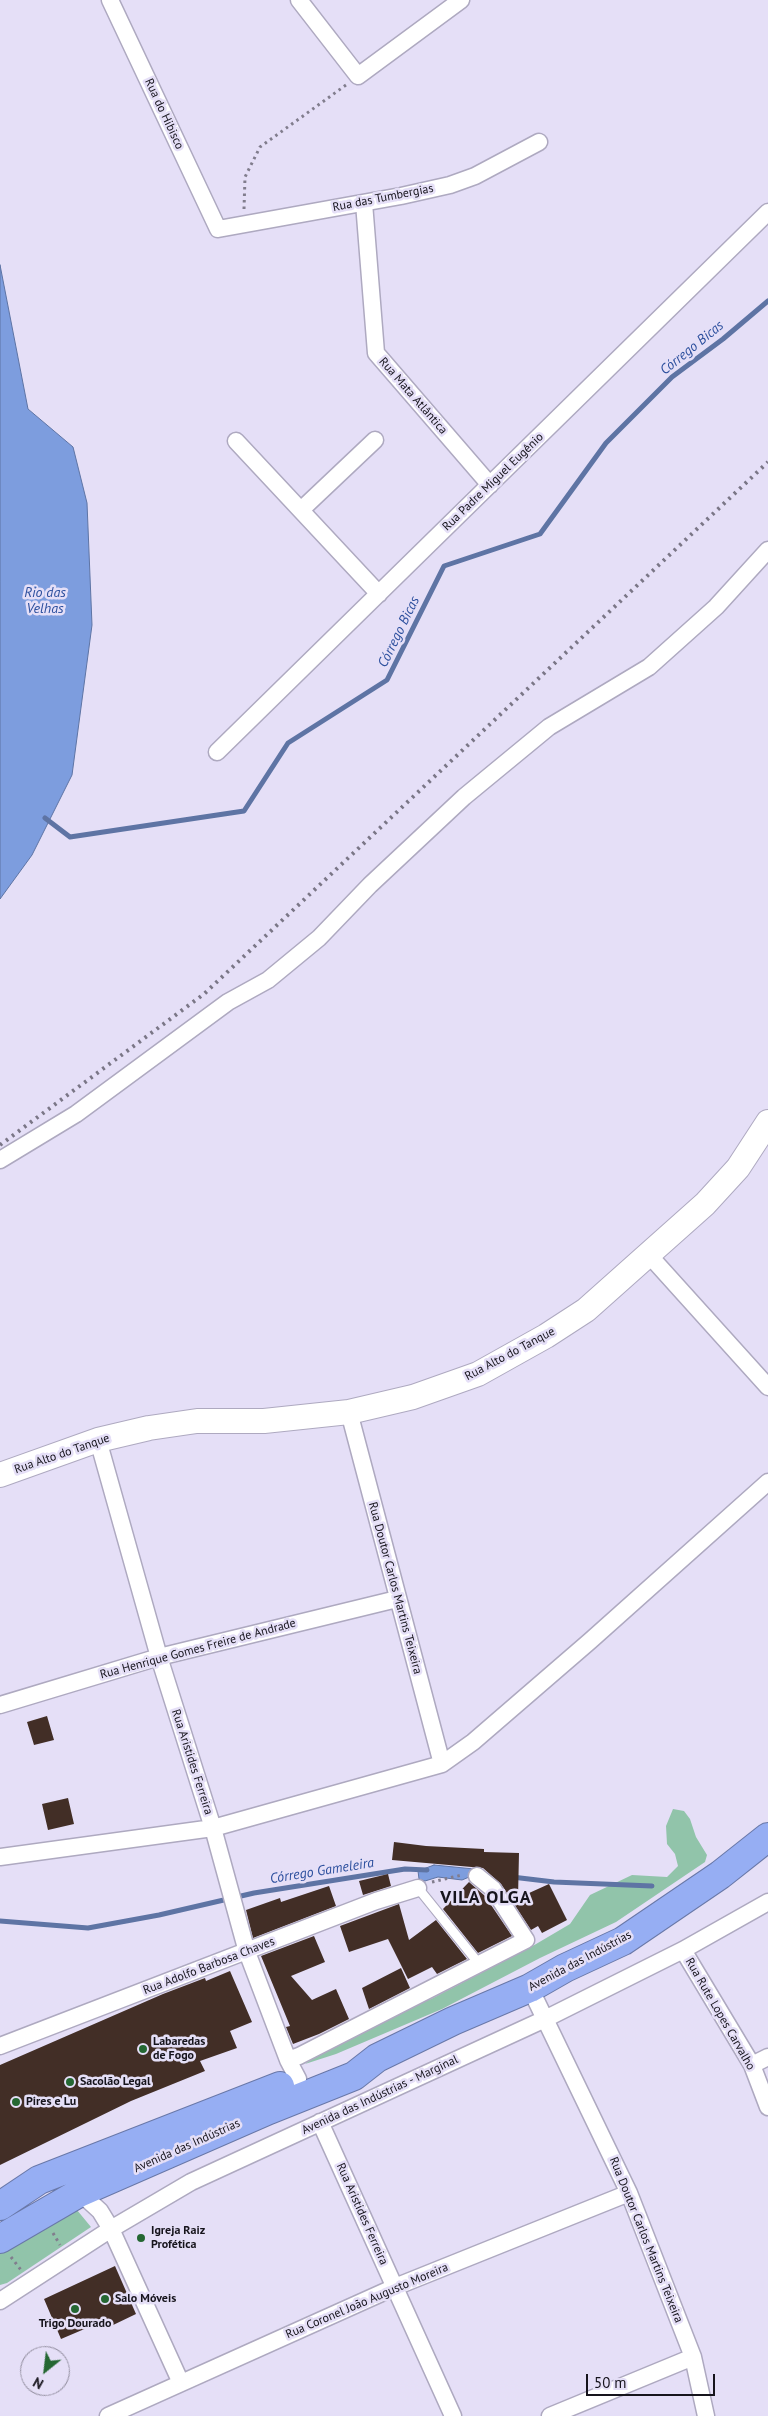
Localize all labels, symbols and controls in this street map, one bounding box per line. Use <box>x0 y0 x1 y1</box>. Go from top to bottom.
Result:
street label: Rua do Hibisco <box>141 76 187 152</box>
street label: Rua das Tumbergias <box>331 181 435 215</box>
water label: Córrego Bicas <box>657 317 727 379</box>
street label: Rua Mata Atlântica <box>376 355 450 437</box>
street label: Rua Padre Miguel Eugênio <box>440 430 546 534</box>
water label: Rio das Velhas <box>24 585 66 618</box>
water label: Córrego Bicas <box>375 594 423 670</box>
street label: Rua Alto do Tanque <box>463 1324 557 1384</box>
street label: Rua Alto do Tanque <box>12 1431 112 1477</box>
street label: Rua Doutor Carlos Martins Teixeira <box>365 1500 425 1676</box>
street label: Rua Henrique Gomes Freire de Andrade <box>99 1616 297 1682</box>
street label: Rua Aristides Ferreira <box>168 1708 216 1816</box>
water label: Córrego Gameleira <box>269 1854 375 1888</box>
district label: VILA OLGA <box>439 1887 533 1909</box>
street label: Avenida das Indústrias <box>526 1928 634 1994</box>
street label: Rua Adolfo Barbosa Chaves <box>141 1934 277 1998</box>
street label: Rua Rute Lopes Carvalho <box>682 1955 758 2073</box>
place label: Labaredas de Fogo <box>153 2035 205 2063</box>
marker: Labaredas de Fogo <box>137 2043 149 2055</box>
street label: Avenida das Indústrias - Marginal <box>300 2052 460 2138</box>
place label: Sacolão Legal <box>80 2075 150 2089</box>
marker: Sacolão Legal <box>64 2076 76 2088</box>
place label: Pires e Lu <box>26 2095 76 2109</box>
marker: Pires e Lu <box>10 2096 22 2108</box>
street label: Avenida das Indústrias <box>132 2116 242 2176</box>
street label: Rua Doutor Carlos Martins Teixeira <box>606 2155 686 2325</box>
street label: Rua Aristides Ferreira <box>333 2161 391 2267</box>
place label: Igreja Raiz Profética <box>151 2224 205 2252</box>
marker: Igreja Raiz Profética <box>135 2232 147 2244</box>
street label: Rua Coronel João Augusto Moreira <box>284 2260 450 2342</box>
place label: Salo Móveis <box>115 2292 176 2306</box>
marker: Salo Móveis <box>99 2293 111 2305</box>
marker: Trigo Dourado <box>69 2303 81 2315</box>
place label: Trigo Dourado <box>39 2317 111 2331</box>
north arrow <box>20 2346 70 2396</box>
scale bar <box>588 2364 717 2396</box>
text: N <box>30 2373 47 2393</box>
text: 50 m <box>594 2373 627 2392</box>

